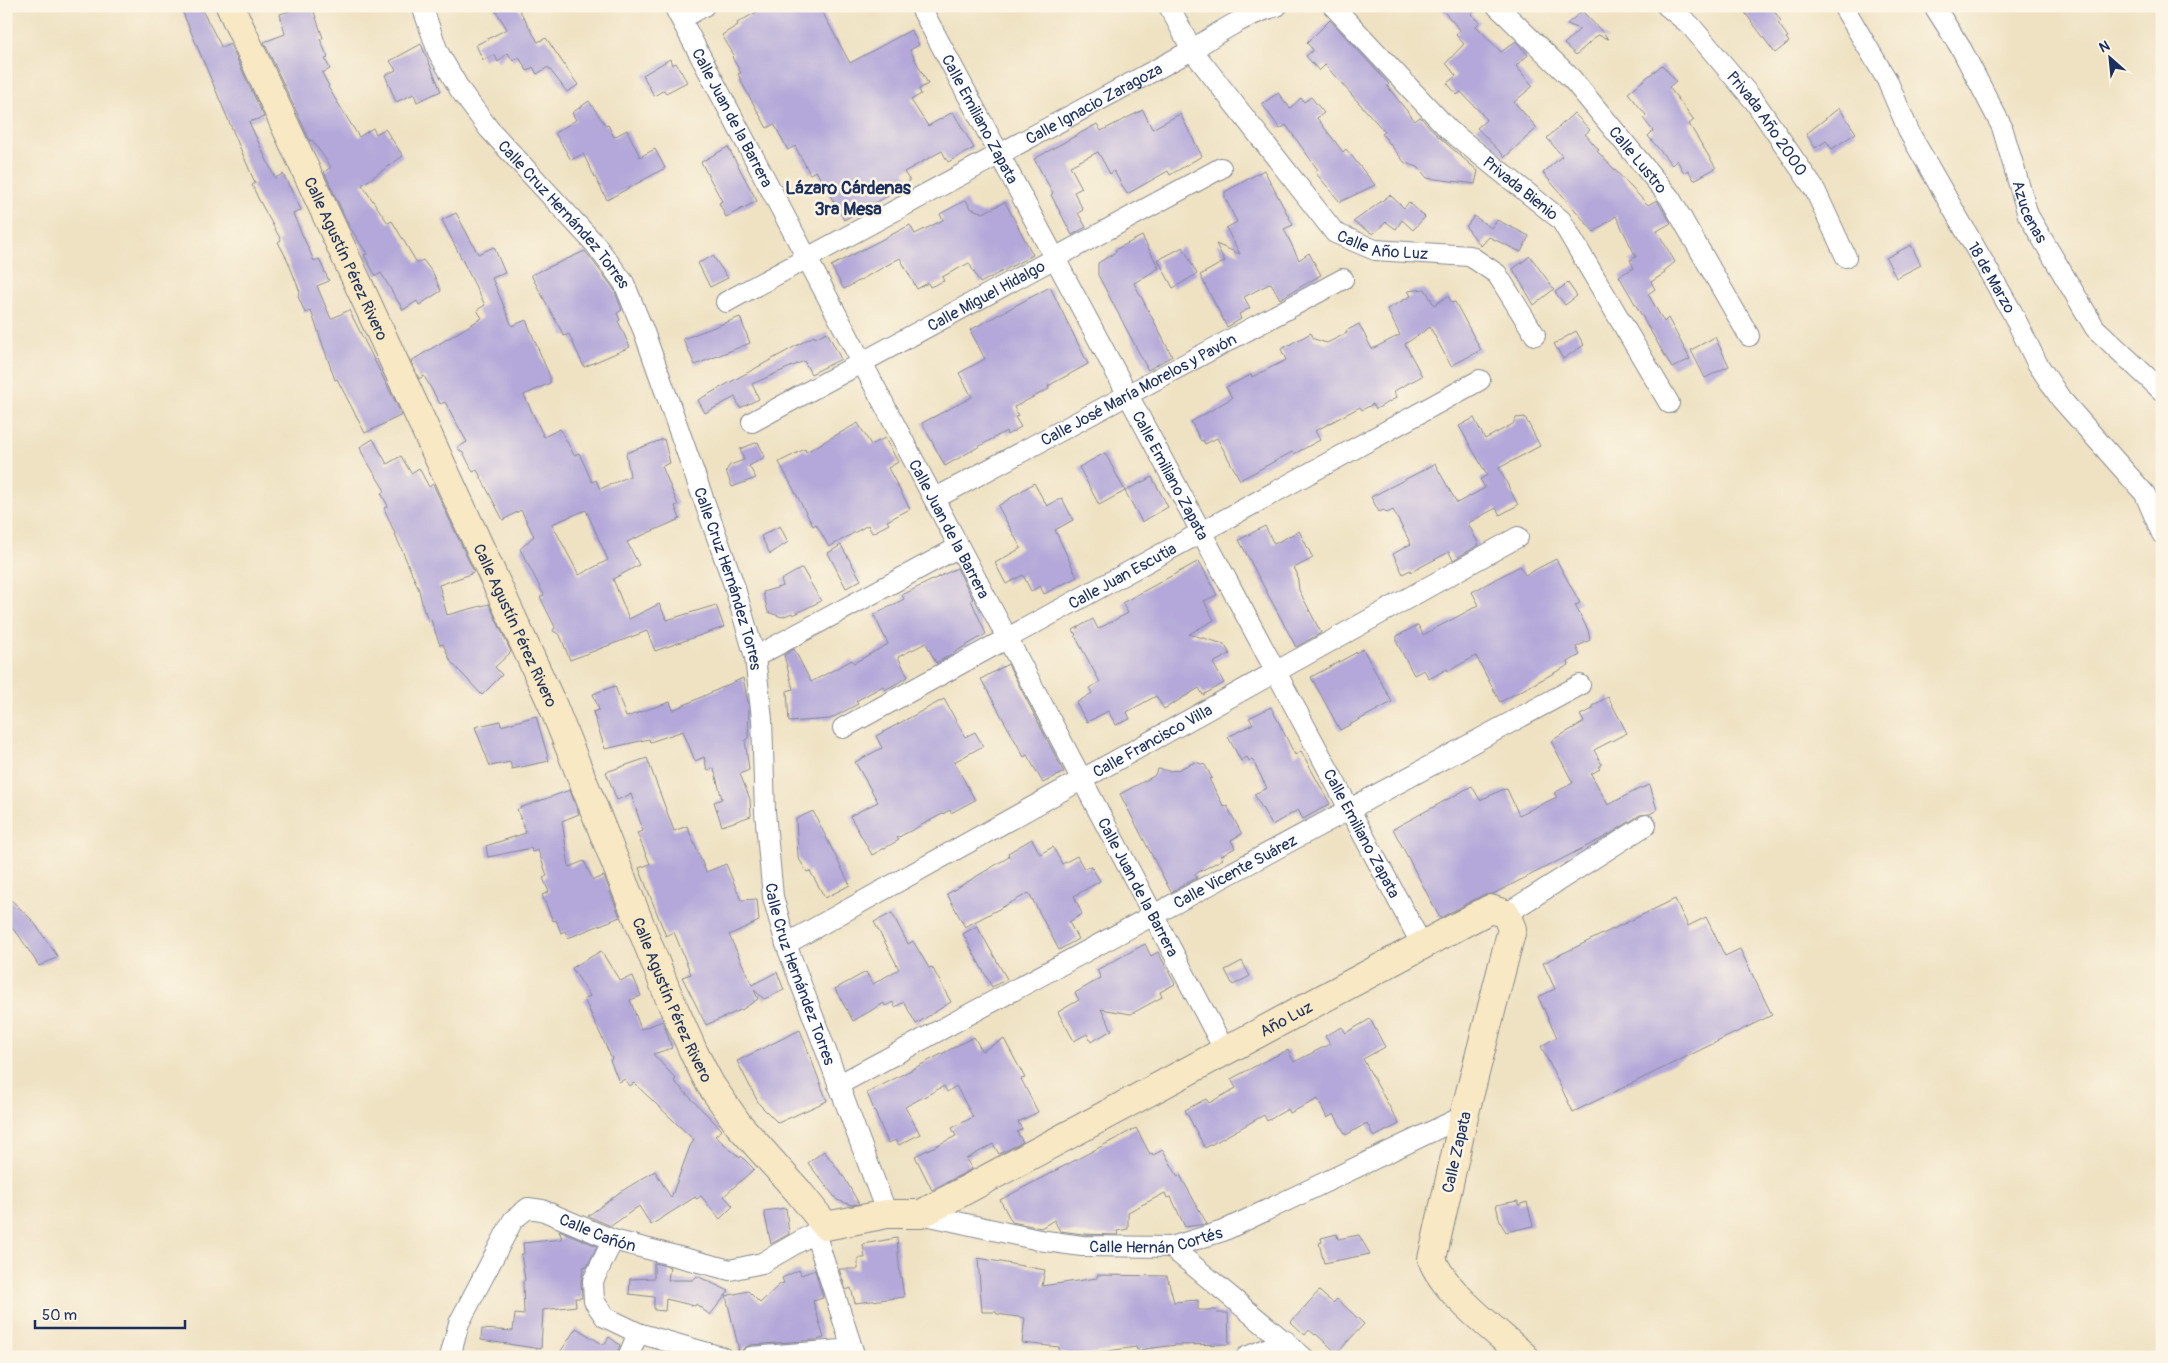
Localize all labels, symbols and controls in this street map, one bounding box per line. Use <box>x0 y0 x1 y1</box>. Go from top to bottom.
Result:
north arrow <box>2086 32 2136 82</box>
text: N <box>2096 37 2112 57</box>
street label: Calle Juan de la Barrera <box>687 45 777 191</box>
street label: Calle Emiliano Zapata <box>937 51 1022 187</box>
street label: Calle Ignacio Zaragoza <box>1022 59 1166 149</box>
street label: Privada Año 2000 <box>1722 67 1811 180</box>
street label: Calle Lustro <box>1604 123 1671 198</box>
street label: Calle Cruz Hernández Torres <box>493 136 634 291</box>
street label: Privada Bienio <box>1479 152 1562 225</box>
street label: Calle Agustín Pérez Rivero <box>299 174 392 344</box>
district label: Lázaro Cárdenas 3ra Mesa <box>785 177 912 221</box>
street label: Azucenas <box>2007 178 2051 247</box>
street label: Calle Año Luz <box>1334 226 1429 264</box>
street label: 18 de Marzo <box>1963 239 2020 317</box>
street label: Calle Miguel Hidalgo <box>924 256 1049 336</box>
street label: Calle José María Morelos y Pavón <box>1037 329 1240 451</box>
street label: Calle Emiliano Zapata <box>1127 408 1213 544</box>
street label: Calle Juan de la Barrera <box>904 456 994 602</box>
street label: Calle Cruz Hernández Torres <box>689 485 765 671</box>
street label: Calle Juan Escutia <box>1065 539 1180 614</box>
street label: Calle Agustín Pérez Rivero <box>469 541 561 711</box>
street label: Calle Francisco Villa <box>1089 700 1216 782</box>
street label: Calle Emiliano Zapata <box>1319 766 1404 902</box>
street label: Calle Juan de la Barrera <box>1093 815 1183 960</box>
street label: Calle Vicente Suárez <box>1170 830 1301 913</box>
street label: Calle Cruz Hernández Torres <box>761 882 839 1068</box>
street label: Calle Agustín Pérez Rivero <box>627 915 717 1086</box>
street label: Año Luz <box>1256 997 1316 1042</box>
street label: Calle Zapata <box>1438 1110 1476 1195</box>
street label: Calle Cañón <box>556 1209 638 1256</box>
street label: Calle Hernán Cortés <box>1089 1223 1225 1258</box>
scale bar <box>35 1298 185 1330</box>
text: 50 m <box>42 1306 77 1325</box>

